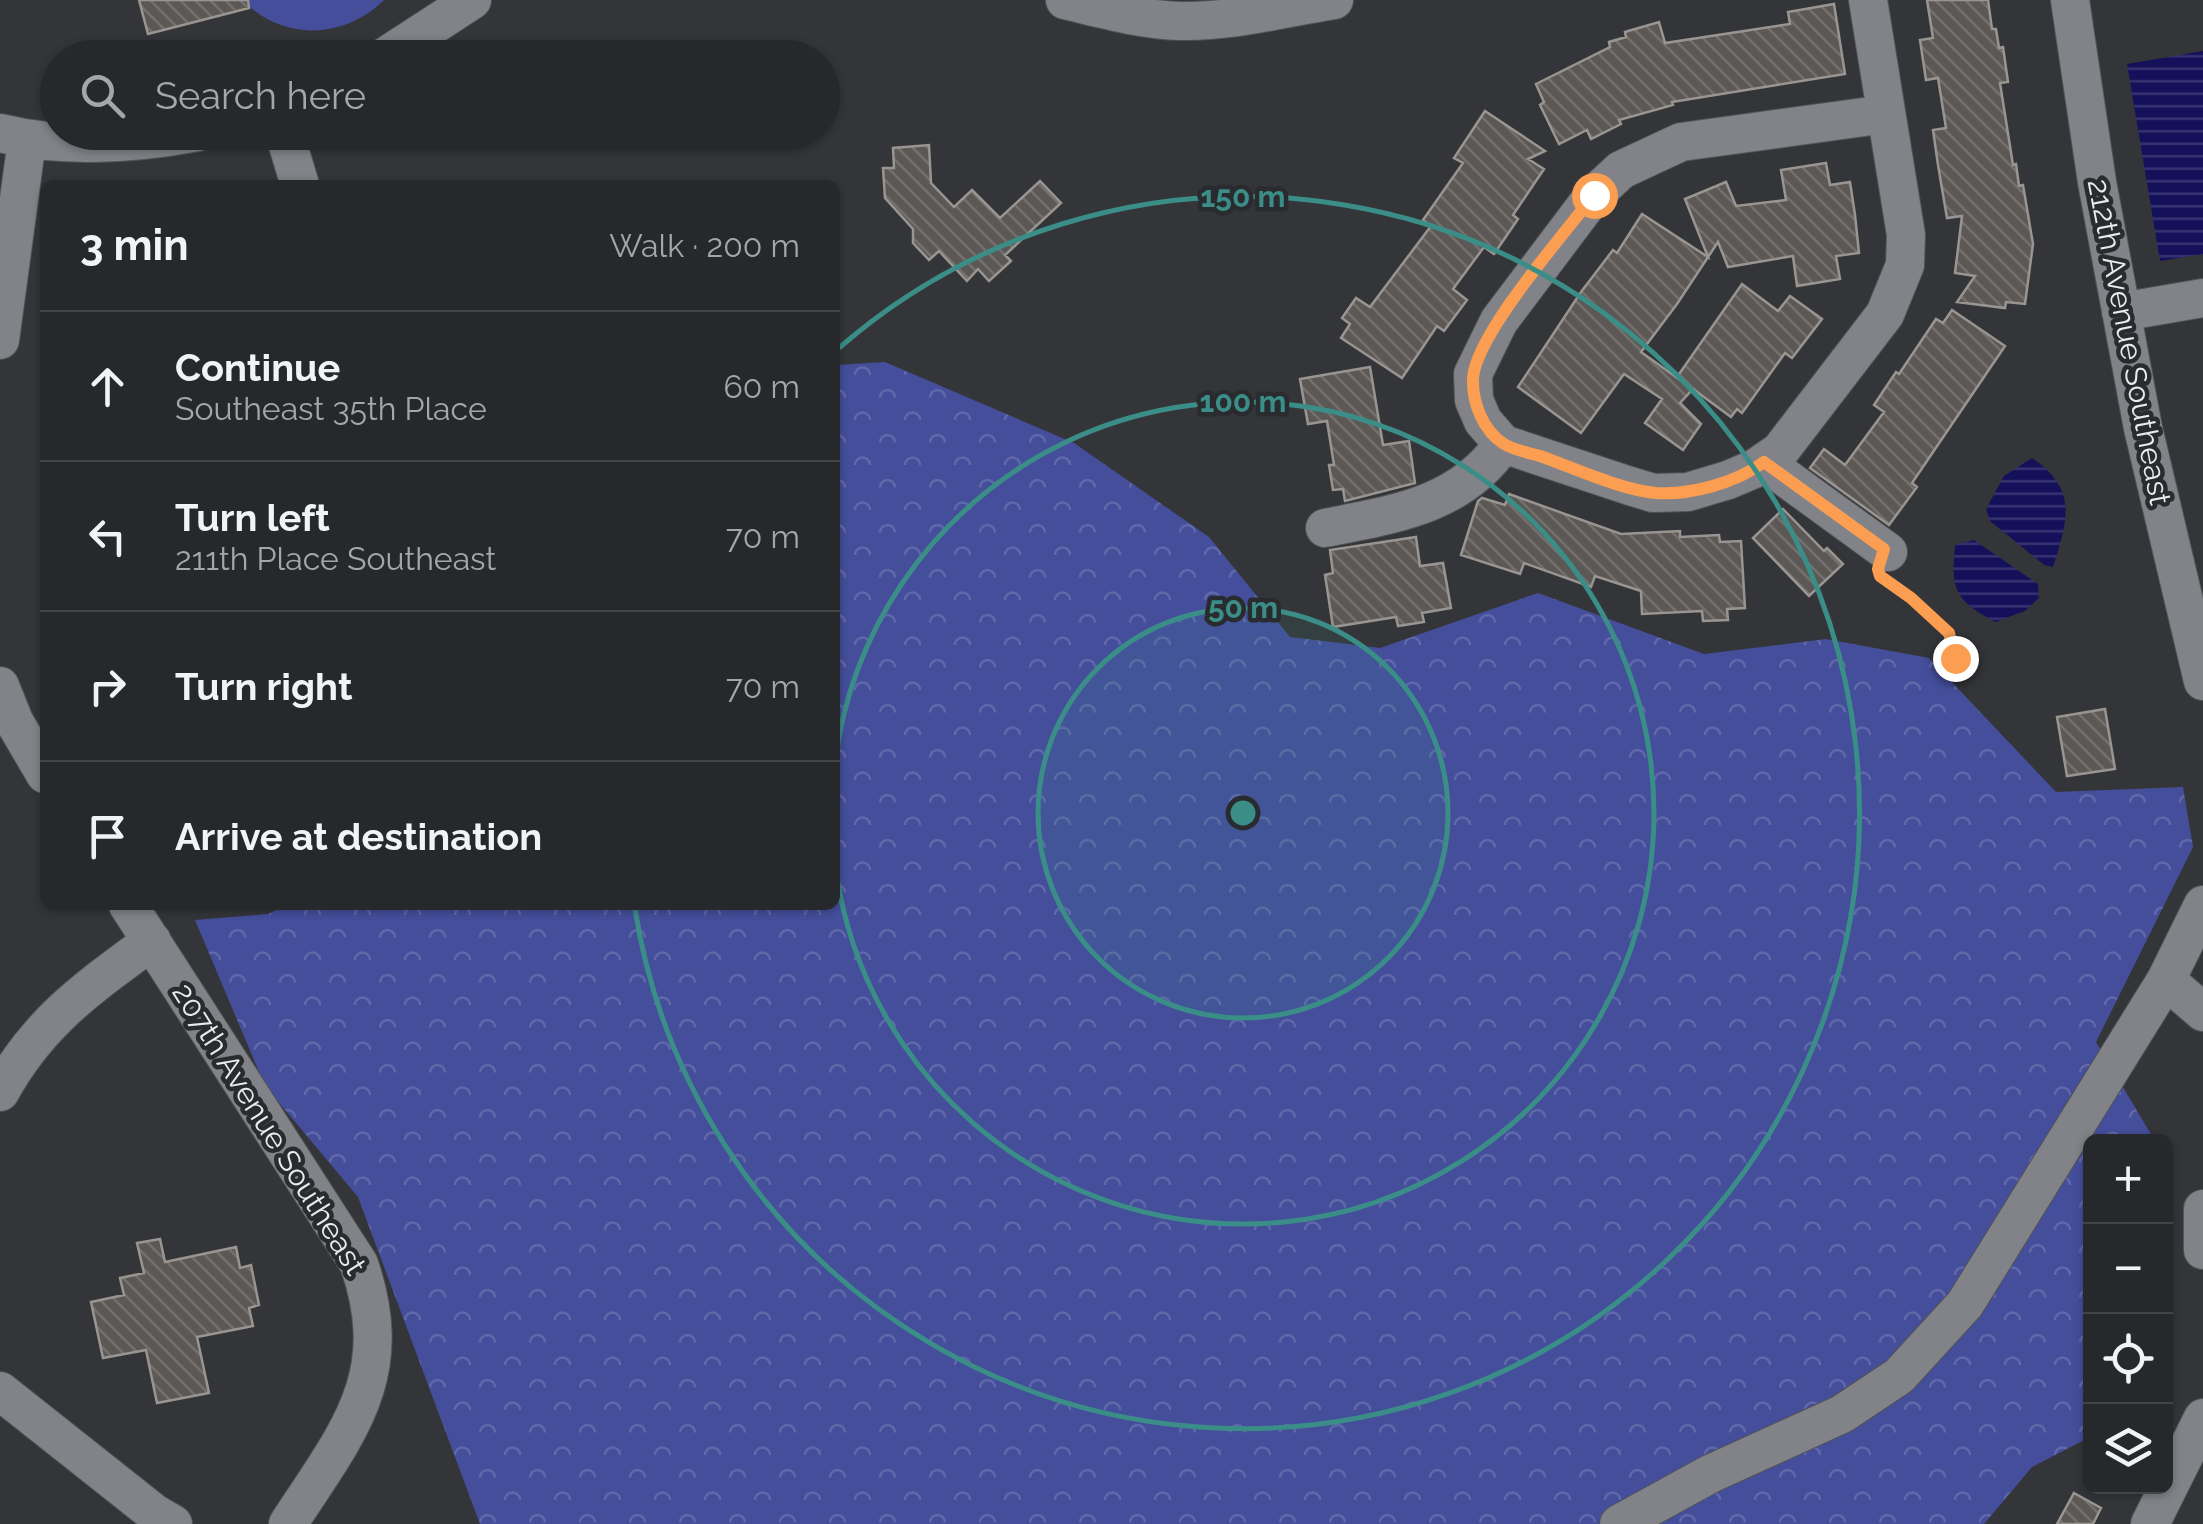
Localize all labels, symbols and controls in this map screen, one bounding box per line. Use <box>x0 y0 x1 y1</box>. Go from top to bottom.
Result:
search box <box>40 40 840 150</box>
icon: search <box>75 68 130 123</box>
text: Search here <box>155 73 366 118</box>
route start <box>1572 173 1618 219</box>
street label: 212th Avenue Southeast <box>2081 176 2178 508</box>
text: 150 m <box>1201 179 1286 214</box>
text: 3 min <box>80 221 189 270</box>
text: Walk · 200 m <box>609 227 800 264</box>
text: Continue <box>175 345 340 390</box>
icon: ahead <box>80 359 135 414</box>
text: 60 m <box>724 368 800 405</box>
text: 100 m <box>1200 384 1286 419</box>
text: Southeast 35th Place <box>175 390 487 427</box>
text: Turn left <box>175 495 330 540</box>
icon: left <box>80 509 135 564</box>
text: 70 m <box>726 518 800 555</box>
text: 211th Place Southeast <box>175 540 496 577</box>
text: 50 m <box>1208 590 1278 625</box>
route end <box>1933 636 1979 682</box>
icon: right <box>80 659 135 714</box>
text: Turn right <box>175 664 352 709</box>
text: 70 m <box>726 668 800 705</box>
centre of rings <box>1225 795 1261 831</box>
icon: arrive <box>80 809 135 864</box>
text: Arrive at destination <box>175 814 542 859</box>
street label: 207th Avenue Southeast <box>165 977 374 1281</box>
map controls <box>2083 1134 2173 1494</box>
button: + <box>2083 1134 2173 1224</box>
button: − <box>2083 1224 2173 1314</box>
button: locate <box>2083 1314 2173 1404</box>
button: layers <box>2083 1404 2173 1494</box>

